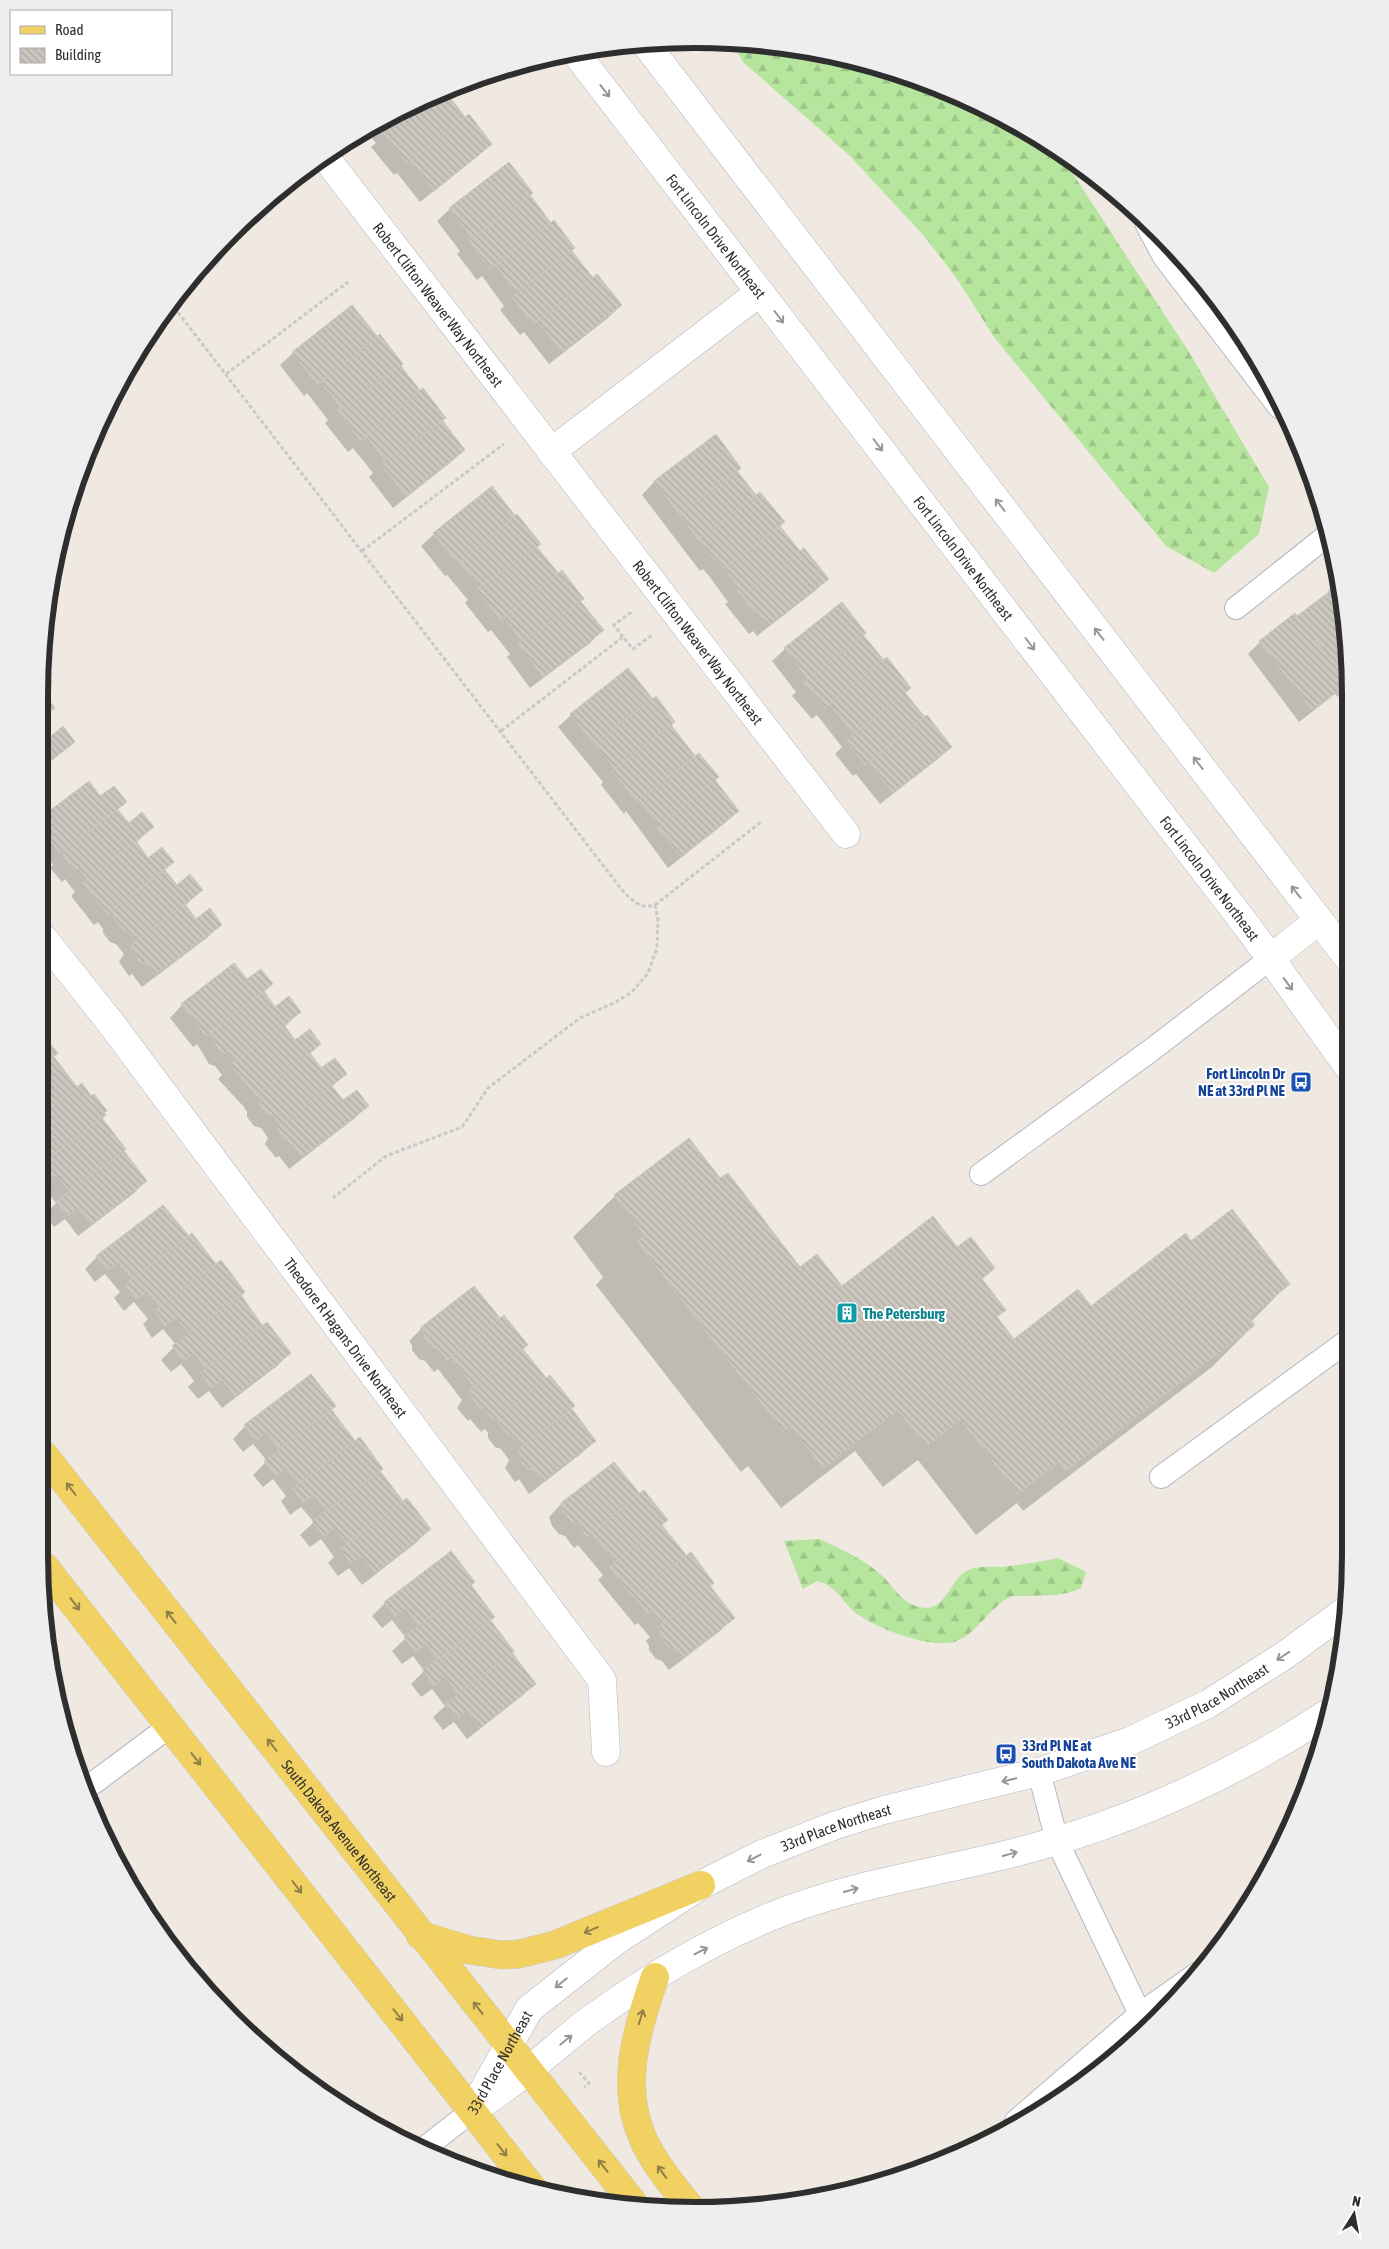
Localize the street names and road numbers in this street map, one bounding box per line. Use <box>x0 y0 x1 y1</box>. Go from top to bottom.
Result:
street label: Fort Lincoln Drive Northeast <box>663 170 770 302</box>
street label: Robert Clifton Weaver Way Northeast <box>370 219 507 390</box>
street label: Fort Lincoln Drive Northeast <box>911 492 1017 623</box>
street label: Robert Clifton Weaver Way Northeast <box>630 557 767 727</box>
street label: Fort Lincoln Drive Northeast <box>1157 812 1263 944</box>
street label: Theodore R Hagans Drive Northeast <box>281 1255 411 1420</box>
street label: 33rd Place Northeast <box>1163 1659 1271 1731</box>
street label: South Dakota Avenue Northeast <box>279 1756 401 1905</box>
street label: 33rd Place Northeast <box>778 1800 892 1854</box>
street label: 33rd Place Northeast <box>464 2007 535 2117</box>

